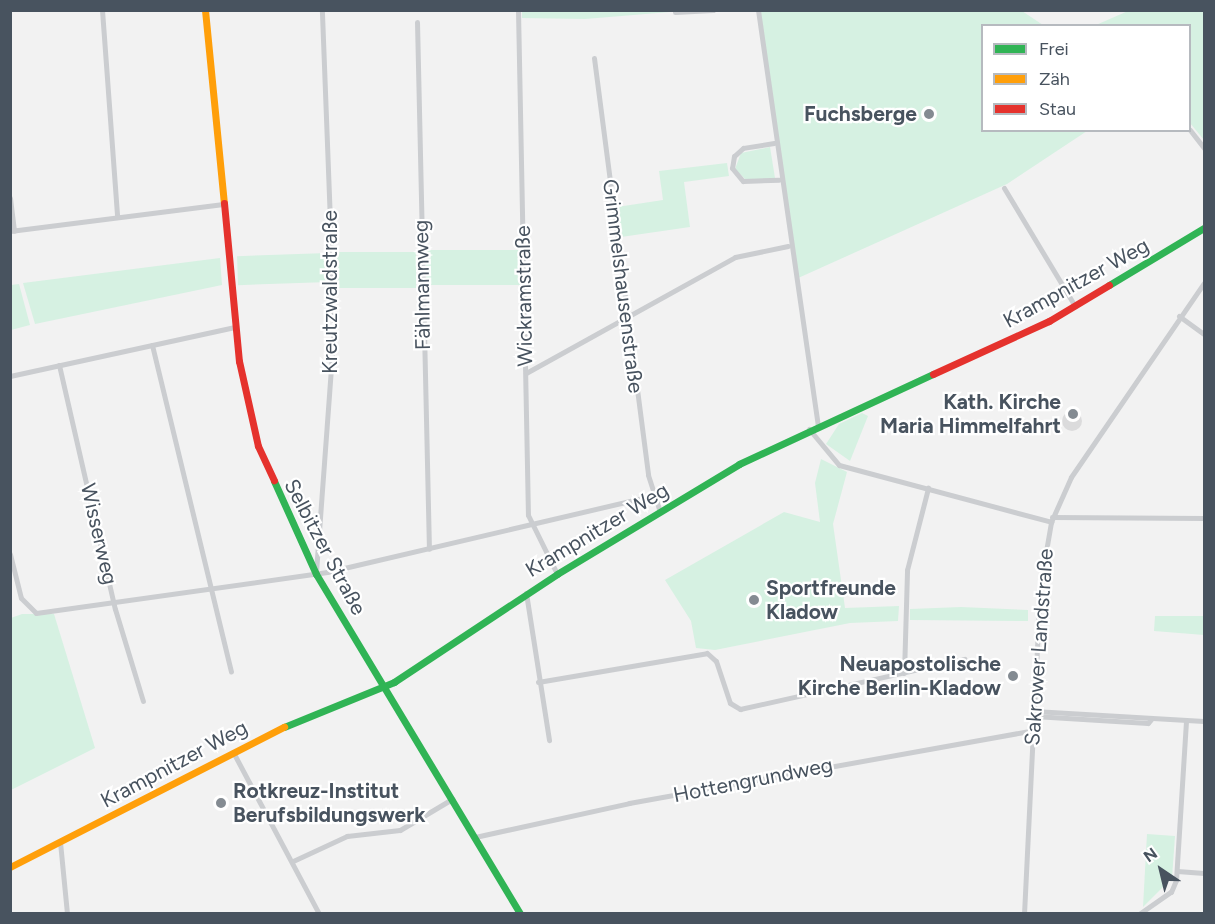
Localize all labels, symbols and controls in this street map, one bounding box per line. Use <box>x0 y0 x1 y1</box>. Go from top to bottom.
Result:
legend <box>981 24 1191 132</box>
text: Frei <box>1039 38 1069 60</box>
text: Zäh <box>1039 68 1070 90</box>
text: Stau <box>1039 98 1076 120</box>
place label: Fuchsberge <box>804 101 917 127</box>
marker: Fuchsberge <box>922 107 936 121</box>
street label: Grimmelshausenstraße <box>597 178 649 394</box>
street label: Kreutzwaldstraße <box>317 210 343 374</box>
street label: Fählmannweg <box>408 220 436 350</box>
street label: Wickramstraße <box>510 225 538 367</box>
street label: Krampnitzer Weg <box>999 233 1153 333</box>
place label: Kath. Kirche Maria Himmelfahrt <box>880 389 1061 439</box>
marker: Kath. Kirche Maria Himmelfahrt <box>1066 407 1080 421</box>
street label: Selbitzer Straße <box>279 475 371 619</box>
street label: Krampnitzer Weg <box>521 477 673 583</box>
street label: Wisserweg <box>75 481 123 587</box>
street label: Sakrower Landstraße <box>1020 548 1058 746</box>
place label: Sportfreunde Kladow <box>766 575 896 625</box>
marker: Sportfreunde Kladow <box>747 593 761 607</box>
place label: Neuapostolische Kirche Berlin-Kladow <box>798 651 1001 701</box>
marker: Neuapostolische Kirche Berlin-Kladow <box>1006 669 1020 683</box>
street label: Krampnitzer Weg <box>96 715 252 813</box>
street label: Hottengrundweg <box>671 752 835 808</box>
place label: Rotkreuz-Institut Berufsbildungswerk <box>233 778 425 828</box>
marker: Rotkreuz-Institut Berufsbildungswerk <box>214 796 228 810</box>
north arrow <box>1131 840 1191 900</box>
text: N <box>1140 844 1161 866</box>

